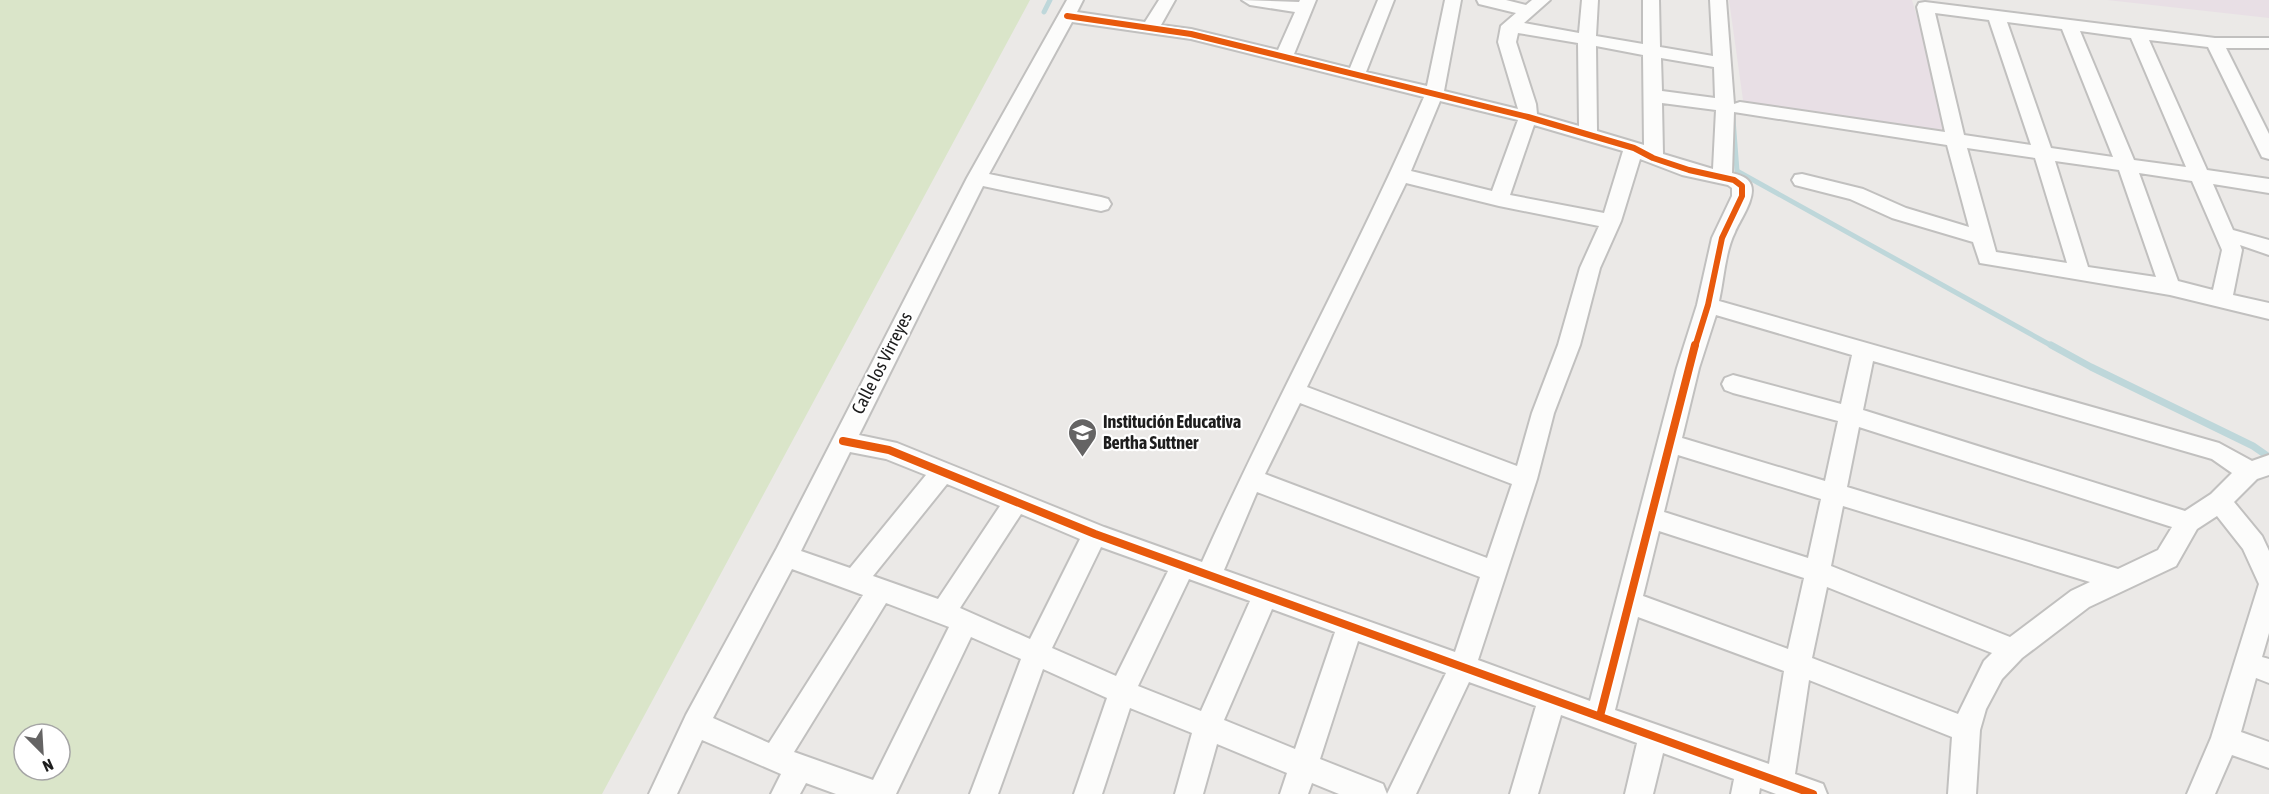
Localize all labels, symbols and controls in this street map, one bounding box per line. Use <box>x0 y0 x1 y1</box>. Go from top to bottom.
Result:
street label: Calle los Virreyes <box>847 308 916 417</box>
place label: Institución Educativa Bertha Suttner <box>1103 411 1241 453</box>
school or university icon: Institución Educativa Bertha Suttner <box>1066 416 1098 458</box>
north arrow <box>12 722 72 782</box>
text: N <box>40 756 56 776</box>

